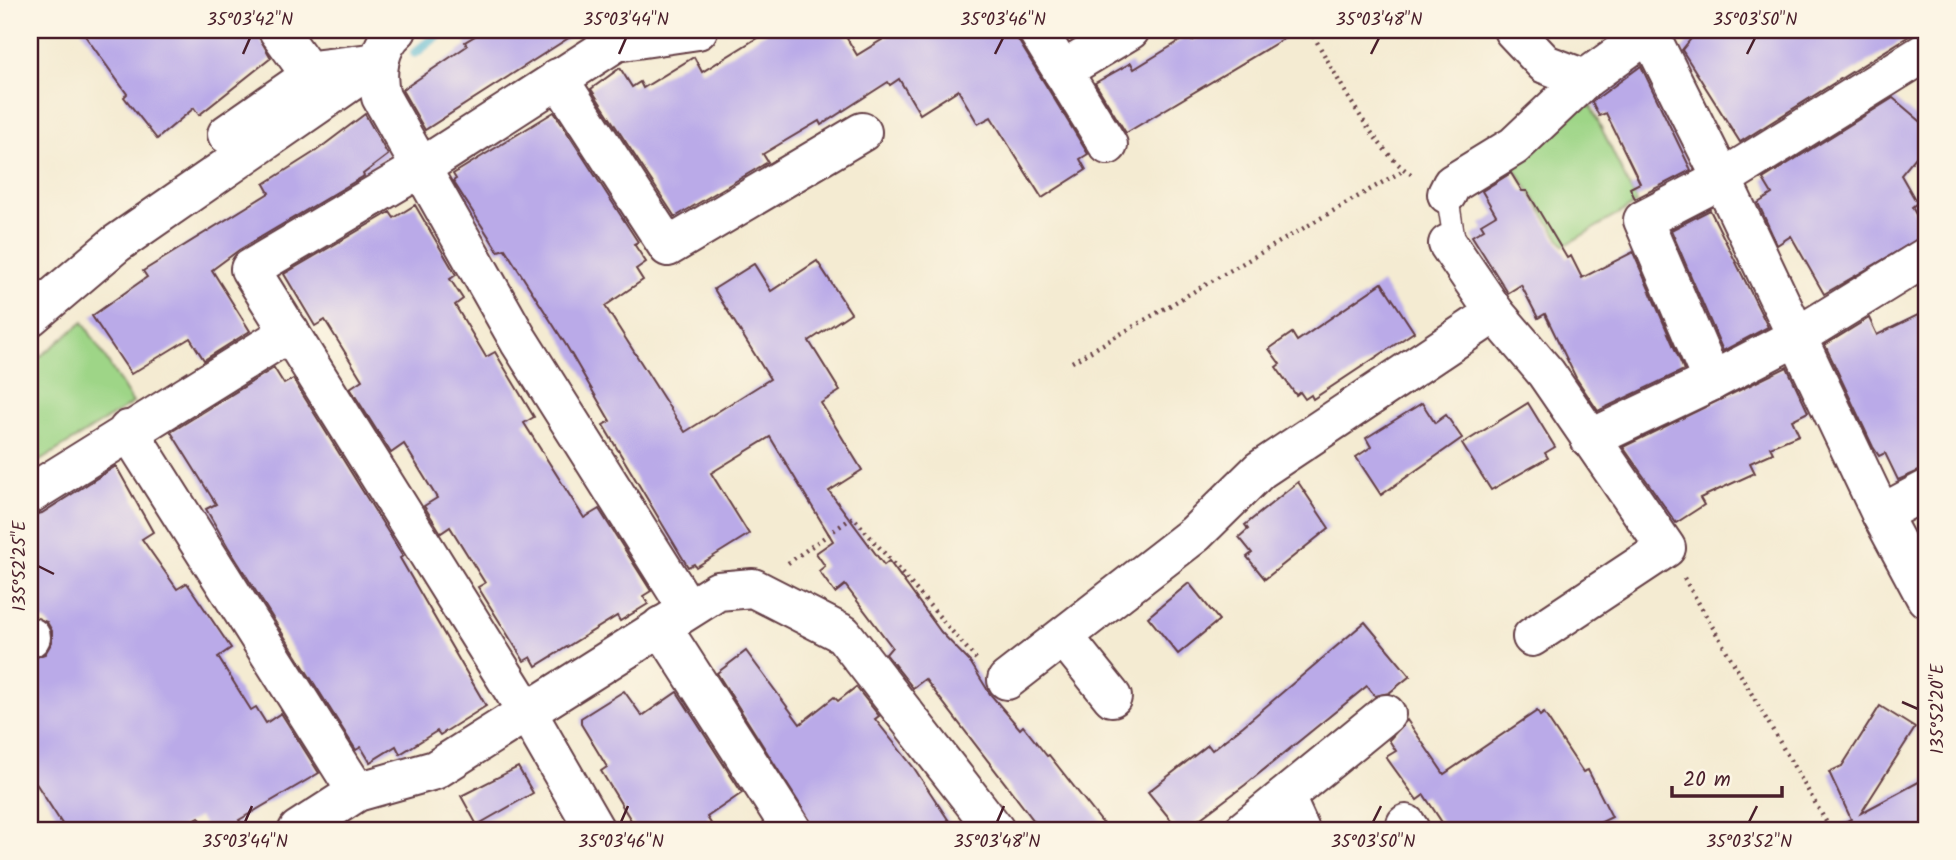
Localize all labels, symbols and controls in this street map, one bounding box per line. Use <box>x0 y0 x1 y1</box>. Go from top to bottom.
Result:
text: 35°03'42"N <box>207 6 293 35</box>
text: 35°03'44"N <box>583 6 669 35</box>
text: 35°03'46"N <box>960 6 1046 35</box>
text: 35°03'48"N <box>1336 6 1422 35</box>
text: 35°03'50"N <box>1713 6 1797 35</box>
text: 135°52'25"E <box>6 520 35 612</box>
text: 135°52'20"E <box>1924 663 1953 754</box>
scale bar <box>1672 755 1783 799</box>
text: 20 m <box>1683 764 1731 797</box>
text: 35°03'44"N <box>202 828 288 857</box>
text: 35°03'46"N <box>578 828 664 857</box>
text: 35°03'48"N <box>954 828 1040 857</box>
text: 35°03'50"N <box>1331 828 1415 857</box>
text: 35°03'52"N <box>1706 828 1792 857</box>

